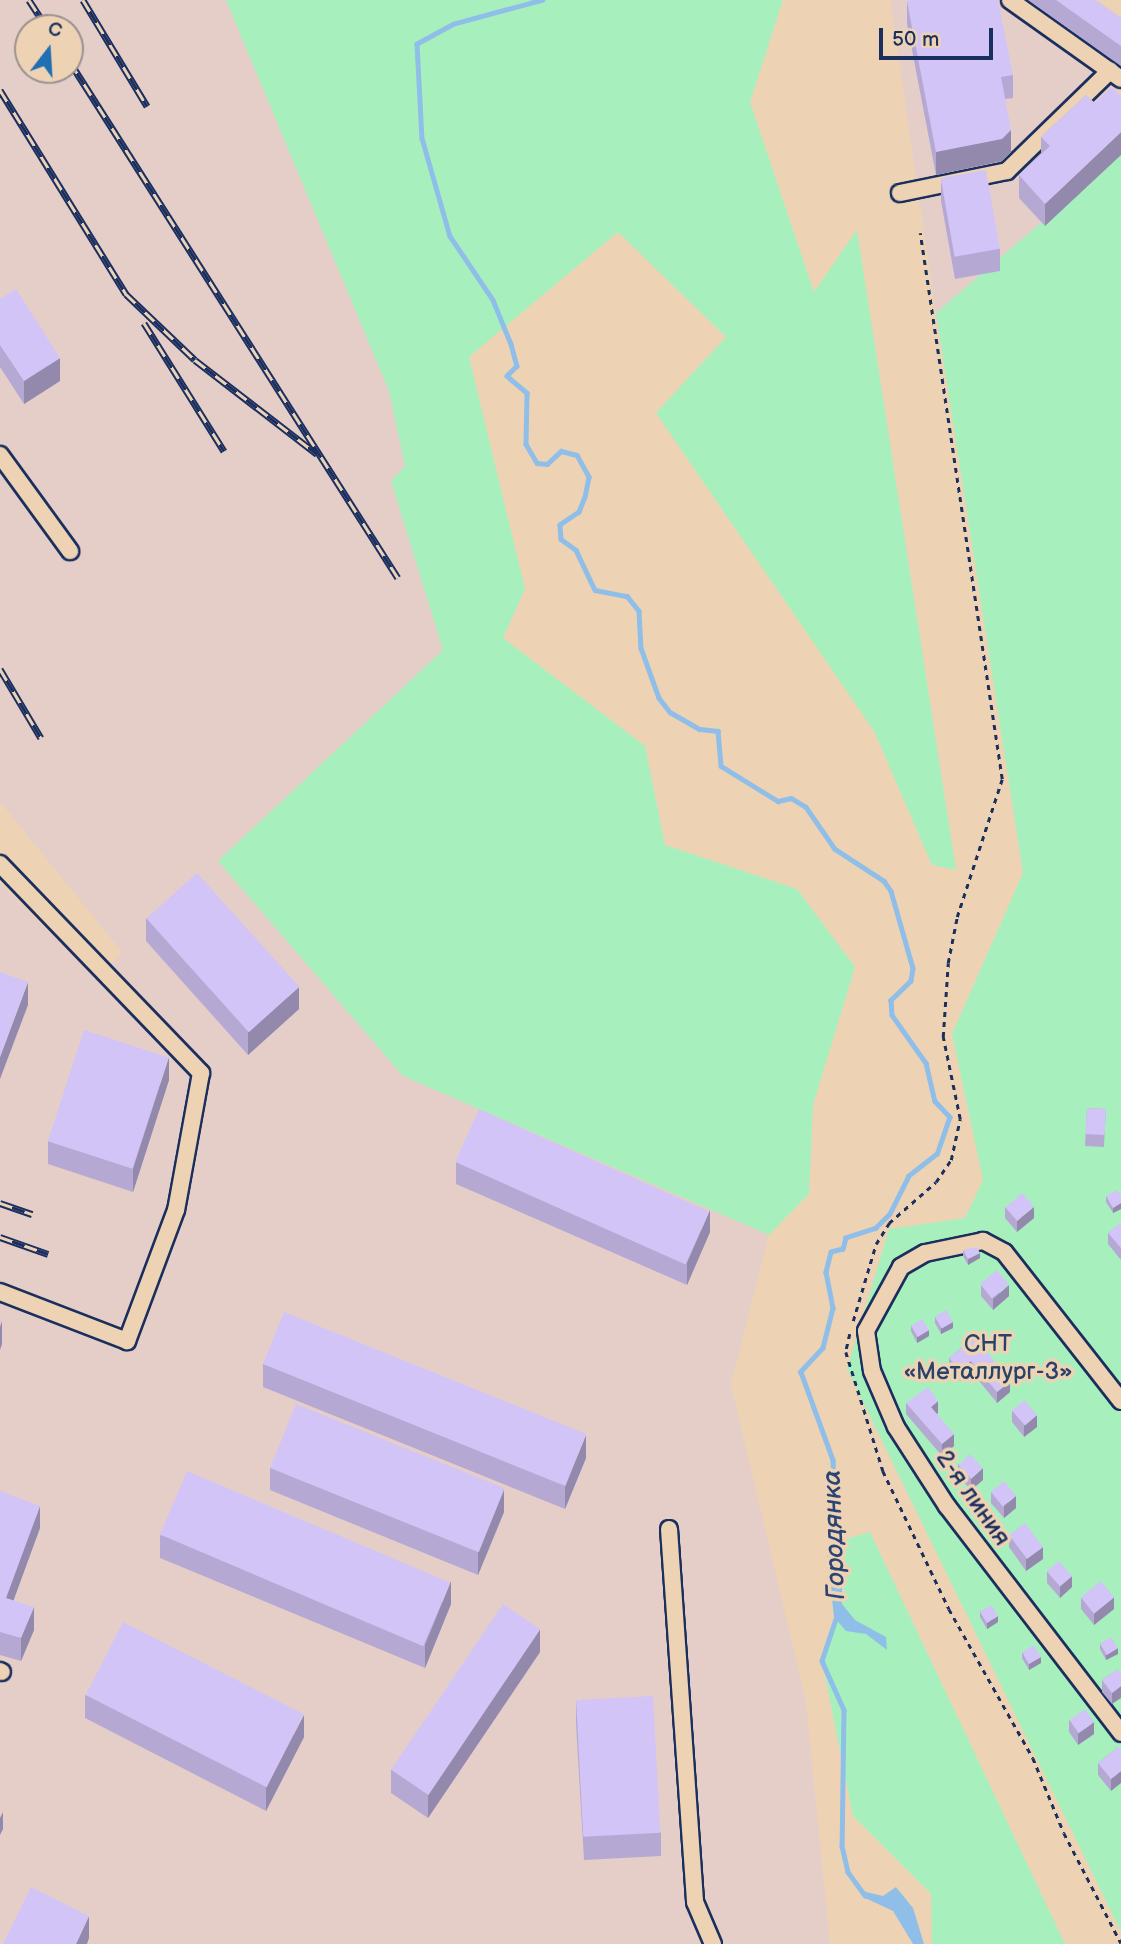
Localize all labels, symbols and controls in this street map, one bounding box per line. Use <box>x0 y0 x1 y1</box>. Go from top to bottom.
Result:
north arrow <box>14 14 84 84</box>
scale bar <box>883 14 997 58</box>
text: С <box>45 17 64 43</box>
text: 50 m <box>892 27 939 52</box>
park label: СНТ «Металлург-3» <box>903 1330 1073 1386</box>
street label: 2-я линия <box>930 1445 1016 1551</box>
water label: Городянка <box>817 1469 853 1601</box>

